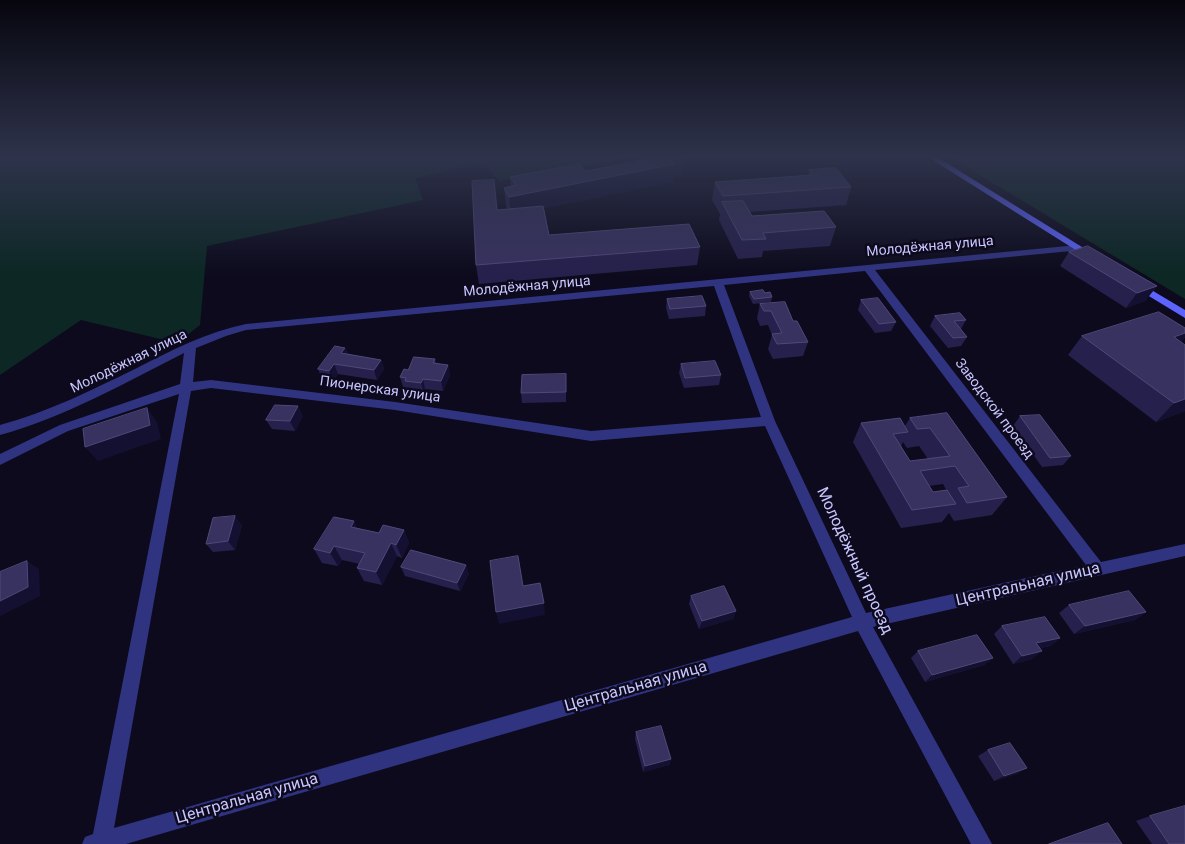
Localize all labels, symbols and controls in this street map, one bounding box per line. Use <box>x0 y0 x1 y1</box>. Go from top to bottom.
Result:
street label: Молодёжная улица <box>866 233 994 261</box>
street label: Молодёжная улица <box>463 273 591 301</box>
street label: Молодёжная улица <box>68 326 190 398</box>
street label: Заводской проезд <box>951 356 1037 462</box>
street label: Пионерская улица <box>319 373 441 407</box>
street label: Молодёжный проезд <box>812 485 896 637</box>
street label: Центральная улица <box>954 559 1102 611</box>
street label: Центральная улица <box>563 657 709 717</box>
street label: Центральная улица <box>174 769 320 829</box>

